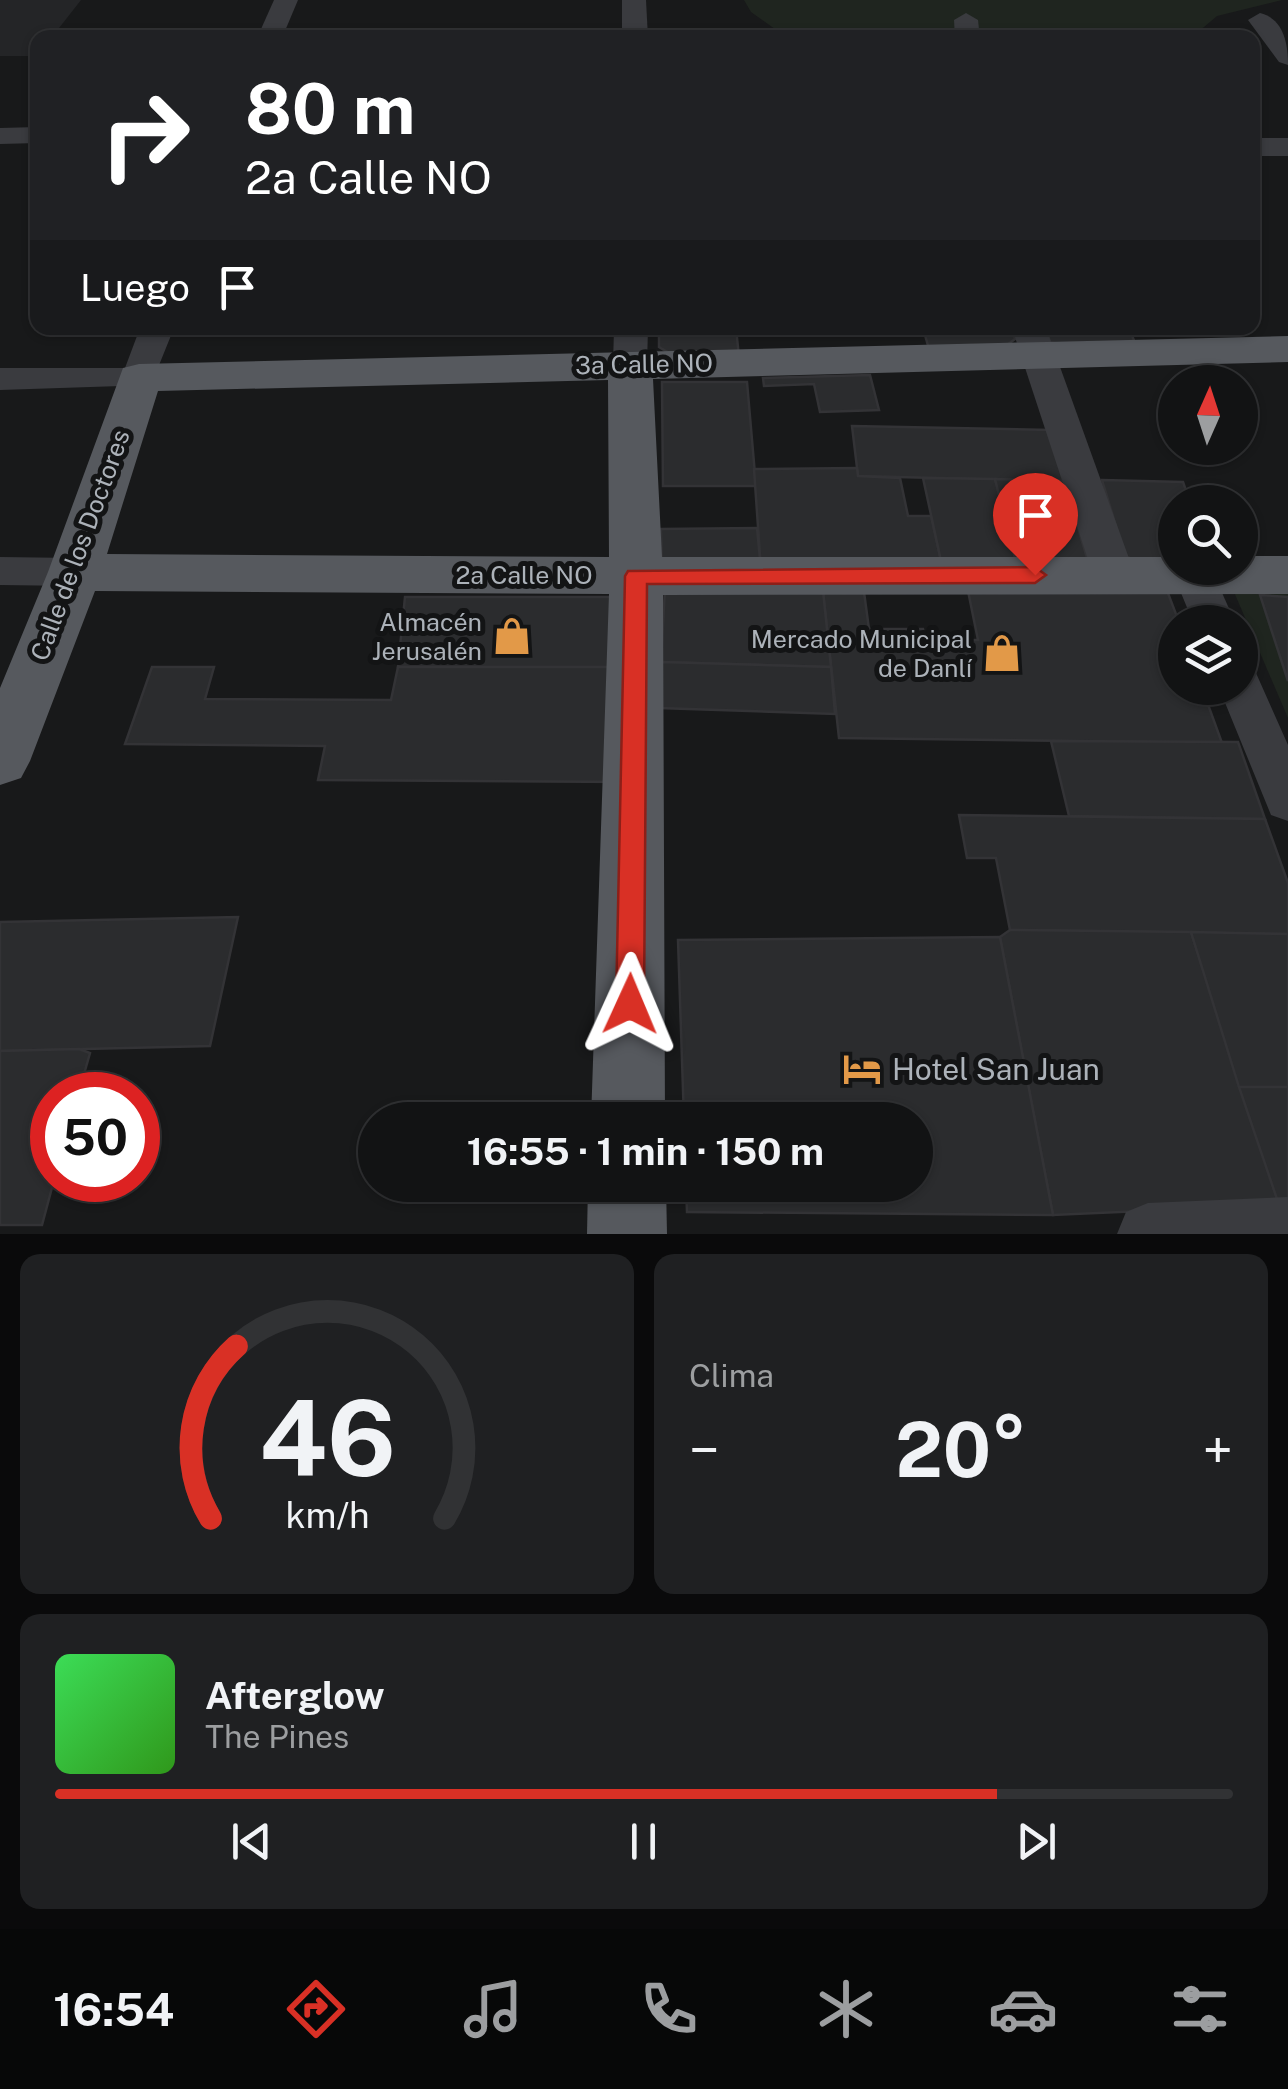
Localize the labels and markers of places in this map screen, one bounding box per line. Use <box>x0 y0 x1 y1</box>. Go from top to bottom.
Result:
pin <box>993 473 1078 576</box>
place label: Almacén Jerusalén <box>372 607 482 666</box>
shop icon: Almacén Jerusalén <box>491 615 533 657</box>
place label: Mercado Municipal de Danlí <box>751 624 973 683</box>
shop icon: Mercado Municipal de Danlí <box>981 632 1023 674</box>
hotel icon: Hotel San Juan <box>841 1048 883 1090</box>
place label: Hotel San Juan <box>892 1051 1100 1087</box>

